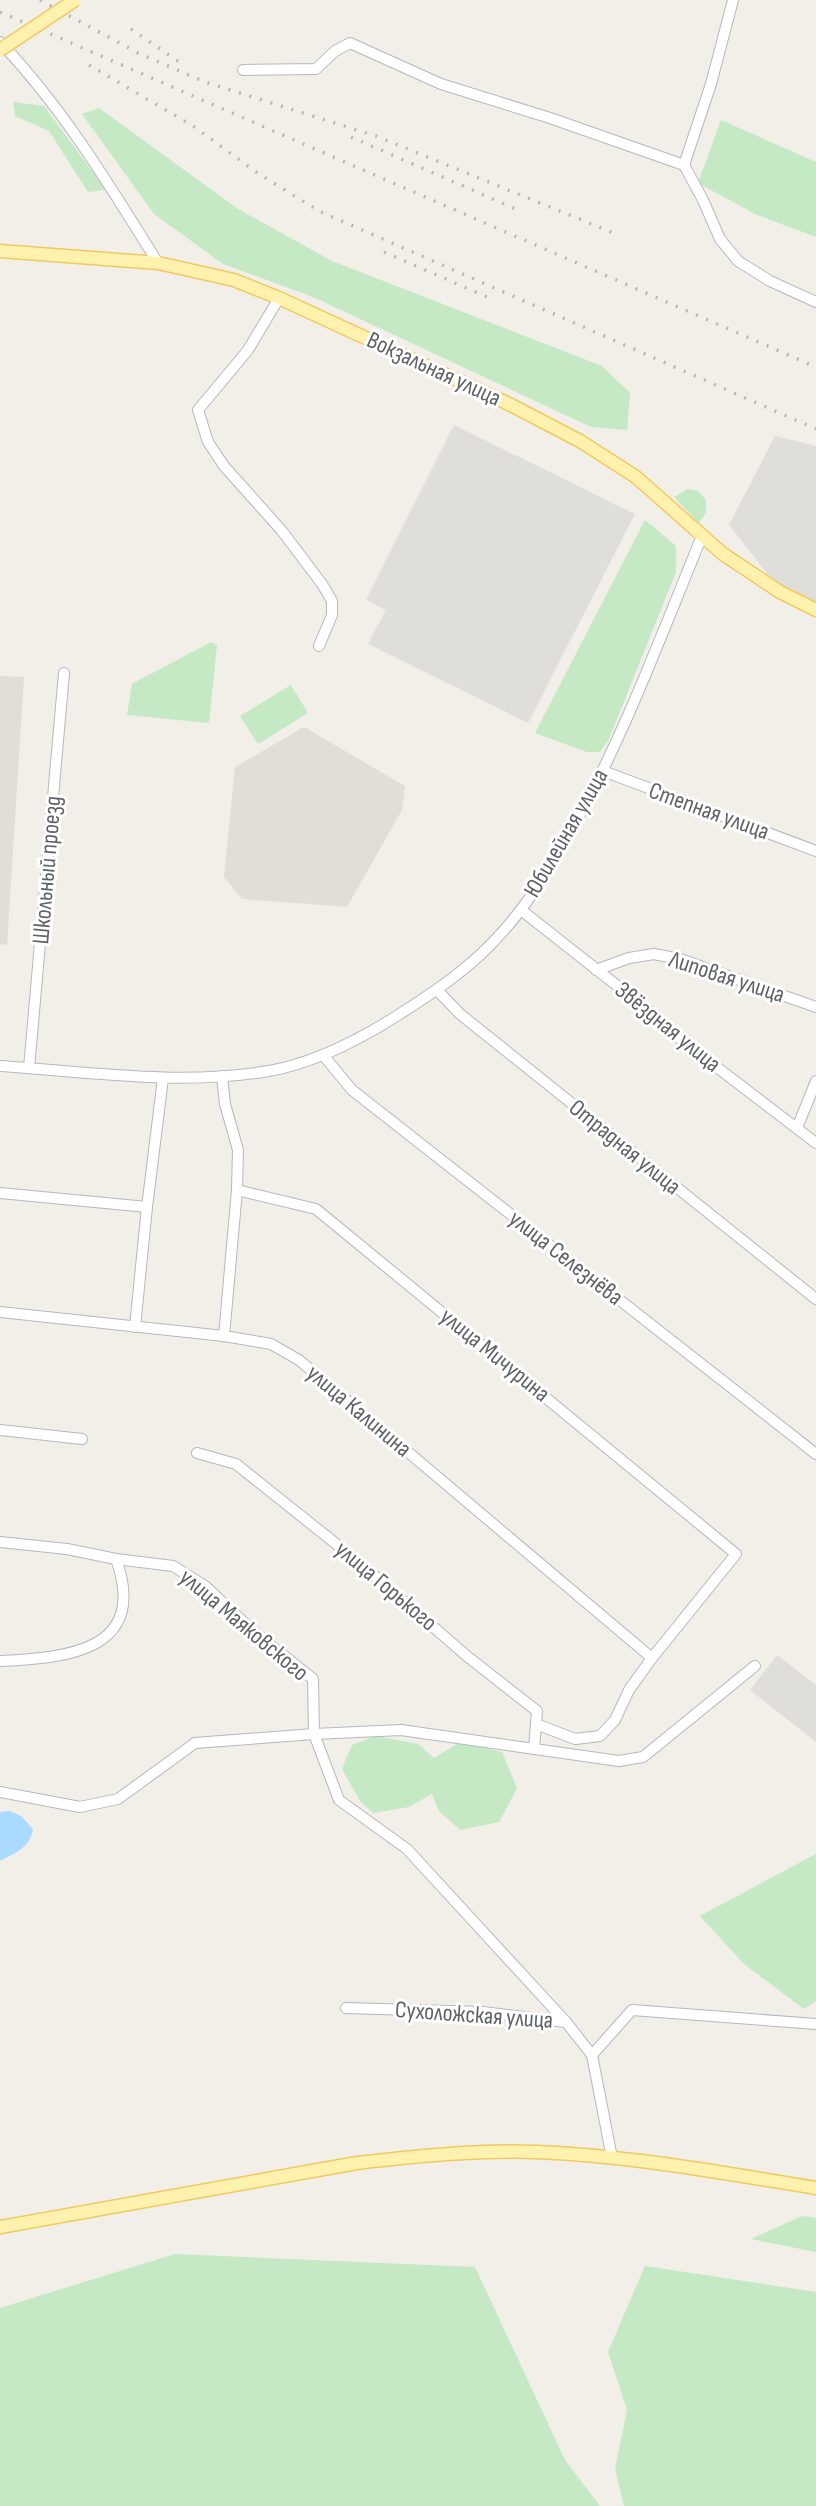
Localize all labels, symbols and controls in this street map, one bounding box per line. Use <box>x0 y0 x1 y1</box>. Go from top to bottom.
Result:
street label: Вокзальная улица <box>362 325 506 413</box>
street label: Юбилейная улица <box>518 764 614 902</box>
street label: Степная улица <box>645 776 773 846</box>
street label: Школьный проезд <box>26 795 68 945</box>
street label: Липовая улица <box>665 944 788 1009</box>
street label: Звёздная улица <box>609 975 727 1079</box>
street label: Отрадная улица <box>563 1093 687 1201</box>
street label: улица Селезнёва <box>503 1204 629 1312</box>
street label: улица Мичурина <box>434 1302 556 1408</box>
street label: улица Калинина <box>301 1359 417 1463</box>
street label: улица Горького <box>329 1535 443 1637</box>
street label: улица Маяковского <box>174 1563 314 1687</box>
street label: Сухоложская улица <box>394 1995 554 2035</box>

